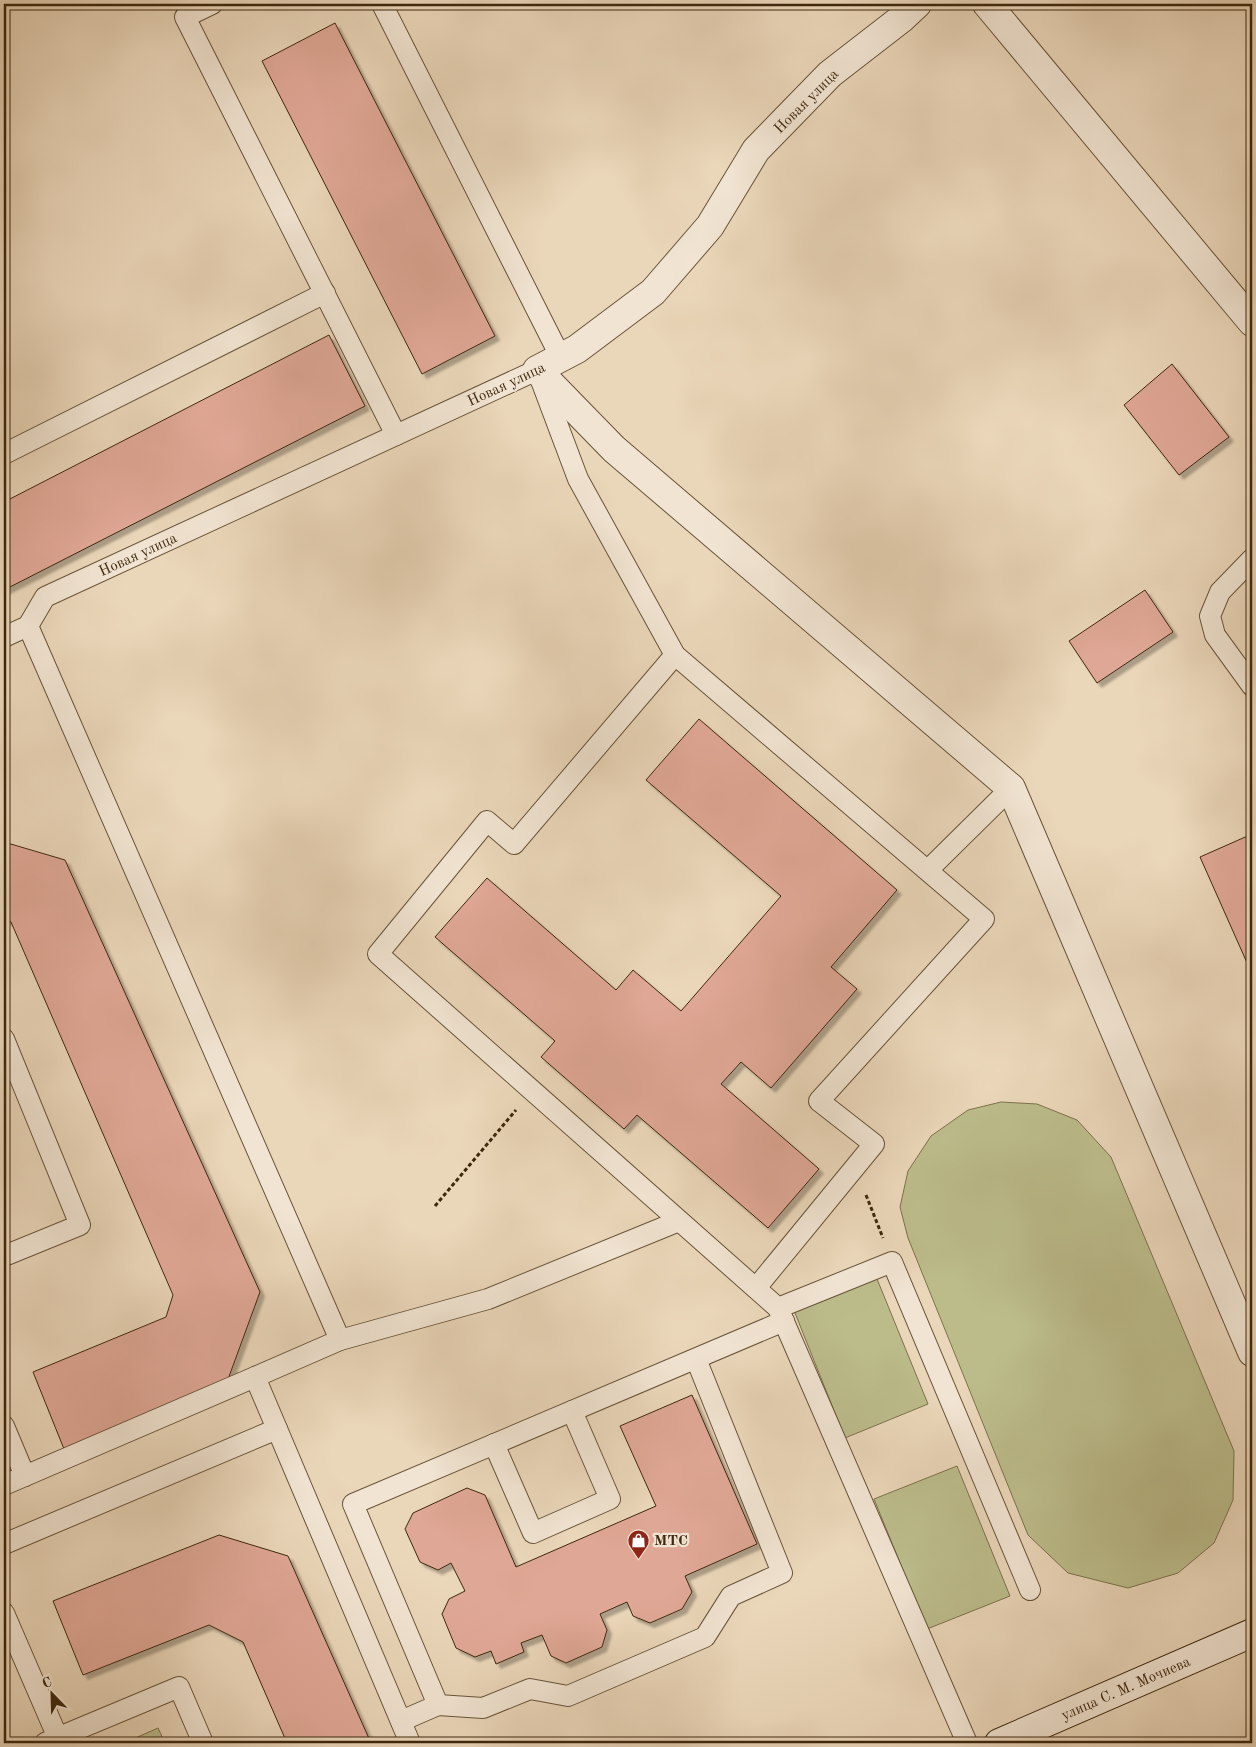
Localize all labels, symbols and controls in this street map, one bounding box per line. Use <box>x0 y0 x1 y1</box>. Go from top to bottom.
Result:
street label: Новая улица <box>772 67 843 137</box>
street label: Новая улица <box>465 361 549 410</box>
street label: Новая улица <box>97 531 180 580</box>
shop icon: МТС <box>626 1528 650 1559</box>
place label: МТС <box>654 1534 688 1549</box>
street label: улица С. М. Мочиева <box>1059 1654 1194 1724</box>
north arrow <box>28 1670 78 1720</box>
text: С <box>40 1675 54 1691</box>

